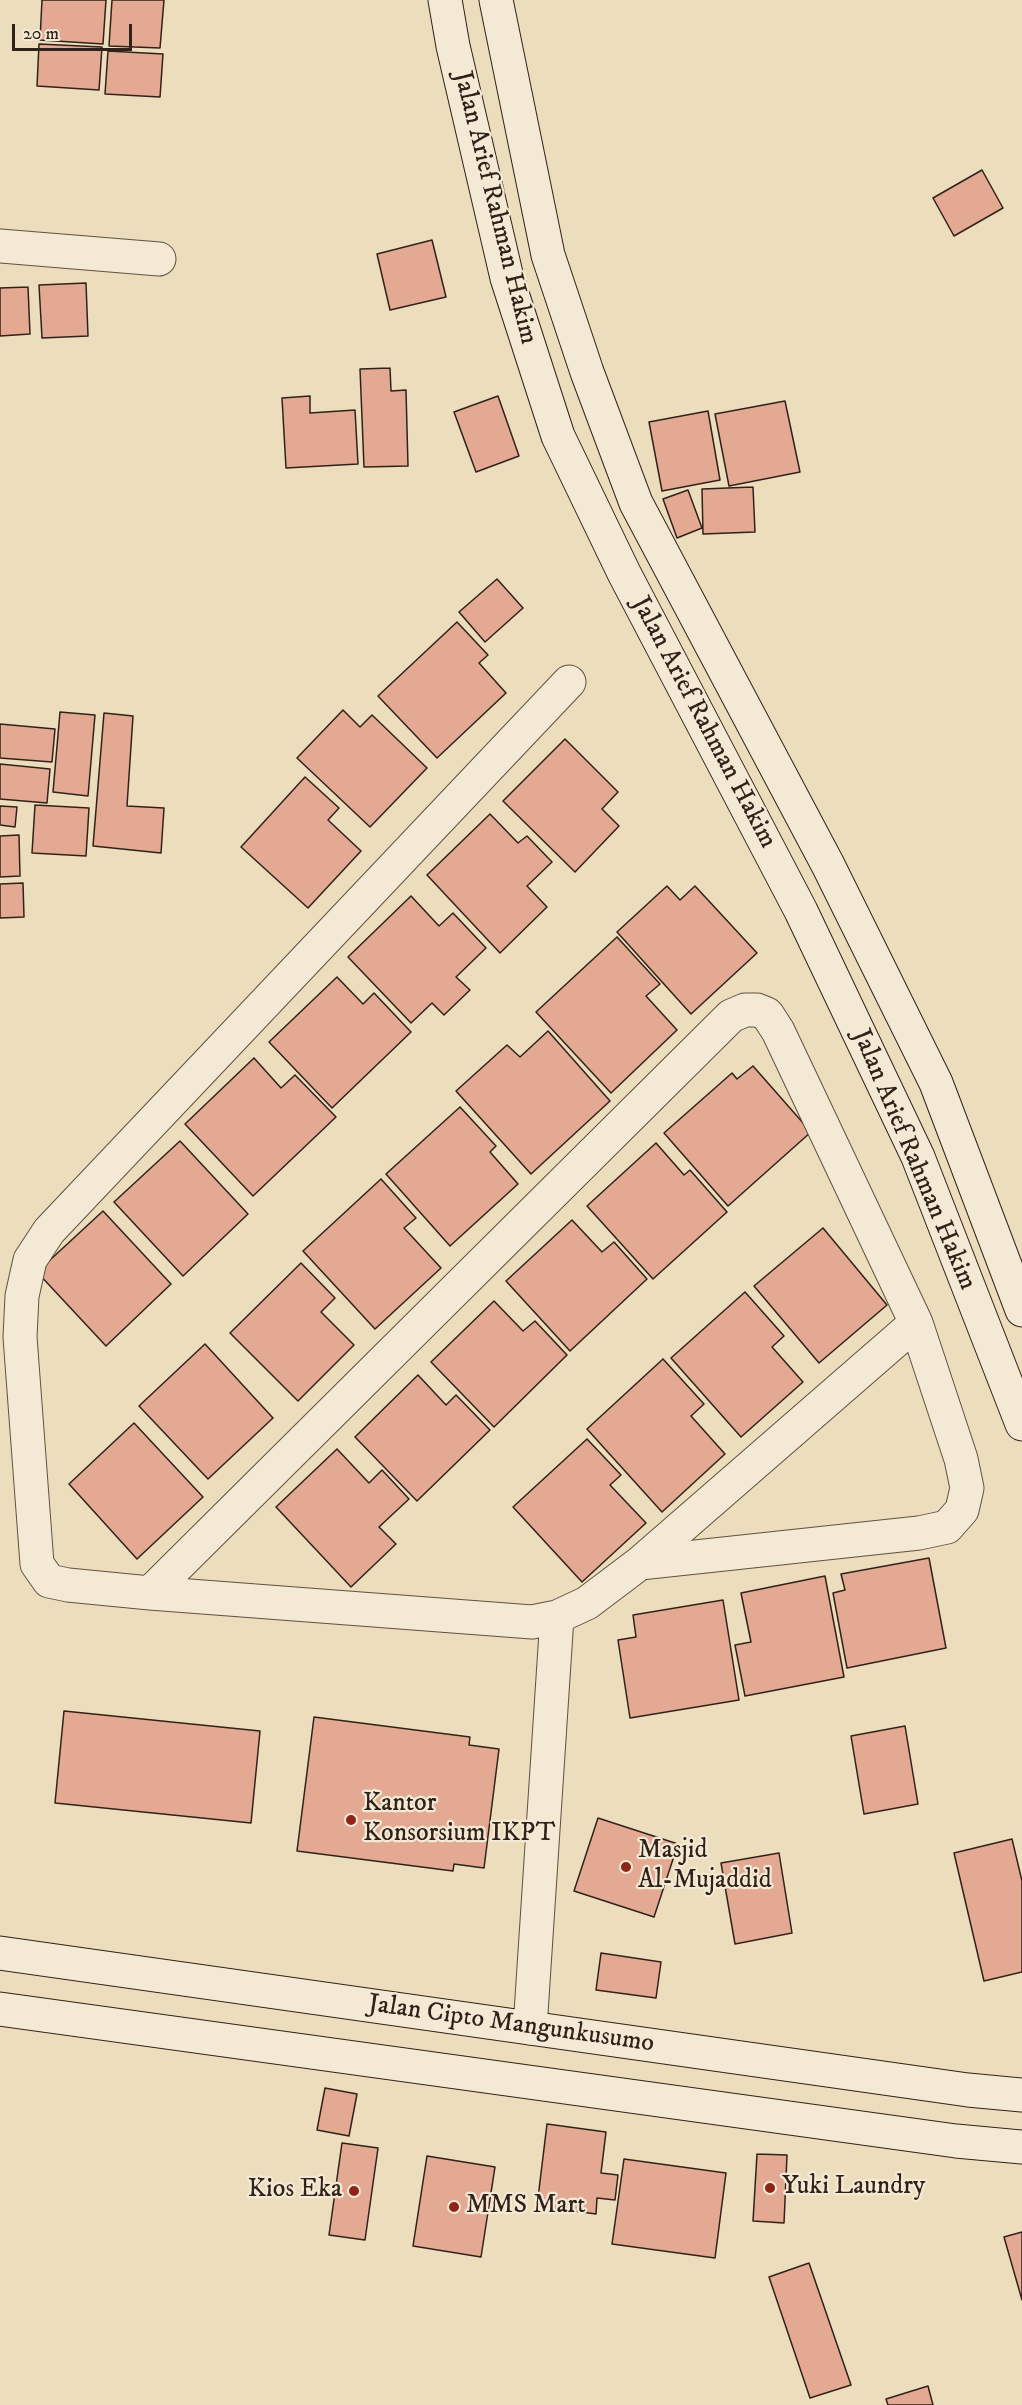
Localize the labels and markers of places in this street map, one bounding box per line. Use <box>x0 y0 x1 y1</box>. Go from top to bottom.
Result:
place label: Kantor Konsorsium IKPT <box>363 1789 555 1850</box>
marker: Kantor Konsorsium IKPT <box>344 1813 358 1827</box>
place label: Masjid Al-Mujaddid <box>638 1836 772 1898</box>
marker: Masjid Al-Mujaddid <box>619 1860 633 1874</box>
place label: Yuki Laundry <box>782 2172 925 2204</box>
place label: Kios Eka <box>248 2175 342 2207</box>
marker: Yuki Laundry <box>763 2181 777 2195</box>
marker: Kios Eka <box>347 2184 361 2198</box>
place label: MMS Mart <box>466 2191 586 2223</box>
marker: MMS Mart <box>447 2200 461 2214</box>

